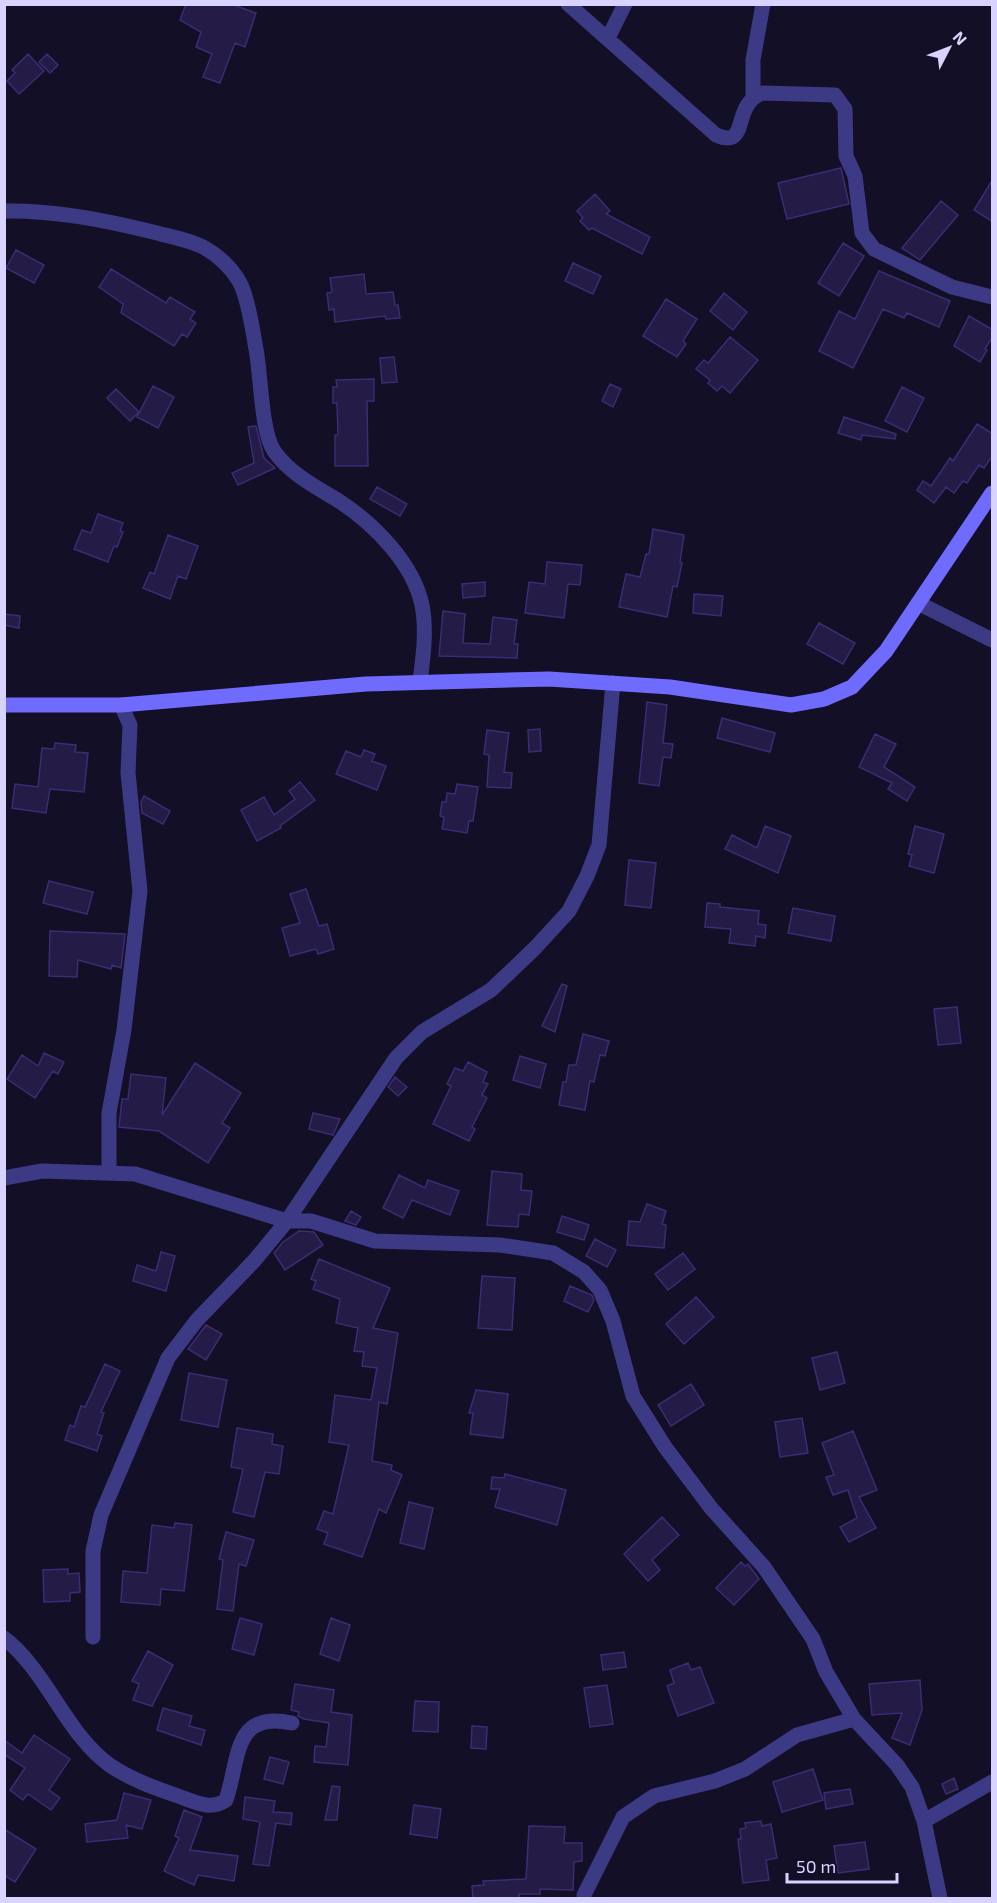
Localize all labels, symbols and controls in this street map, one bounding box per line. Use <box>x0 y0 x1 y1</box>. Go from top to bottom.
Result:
north arrow <box>919 18 979 78</box>
text: N <box>950 27 971 48</box>
scale bar <box>787 1846 896 1884</box>
text: 50 m <box>796 1855 836 1877</box>

